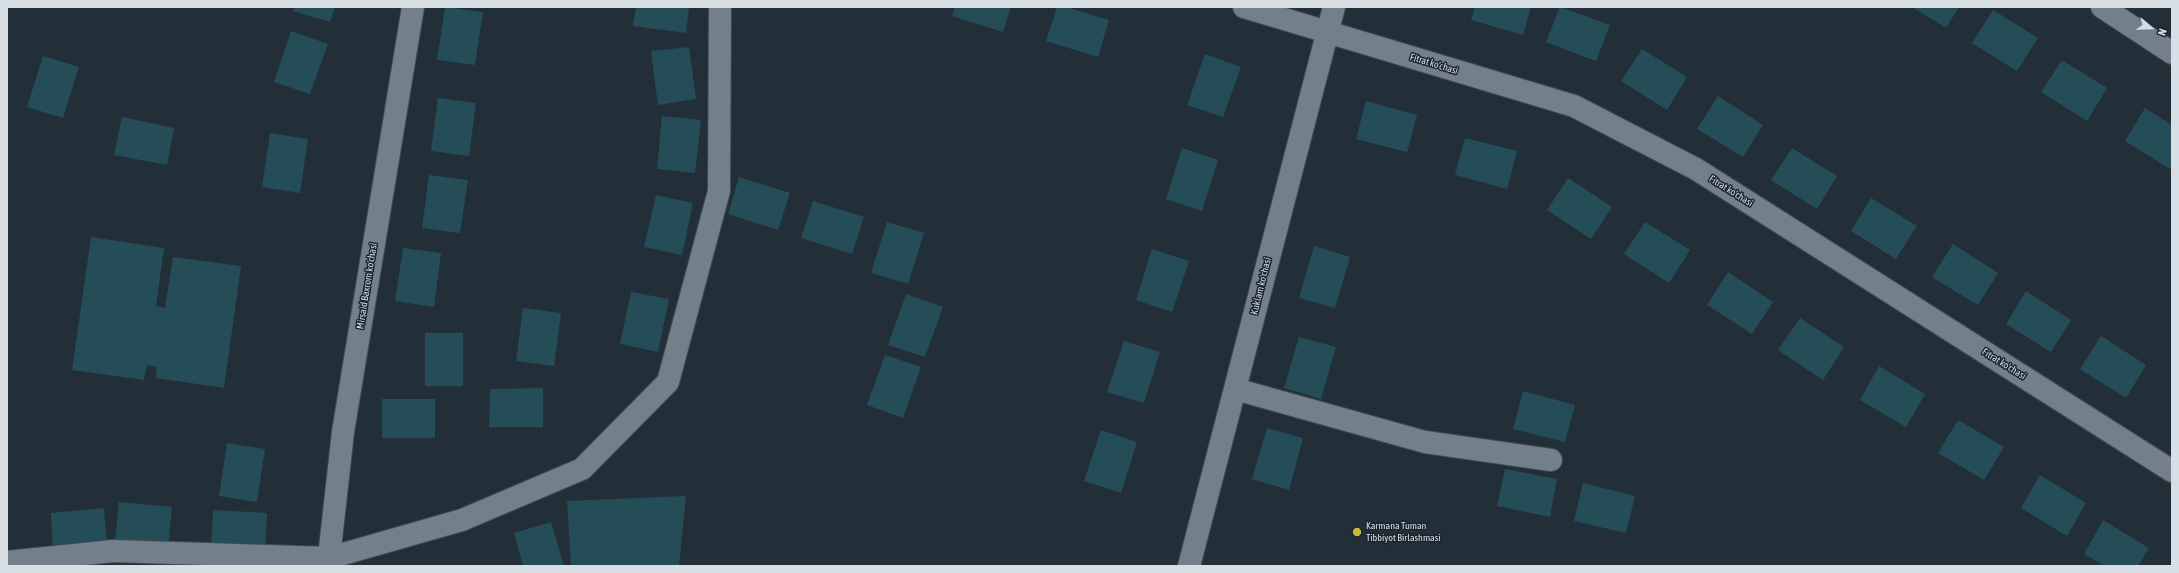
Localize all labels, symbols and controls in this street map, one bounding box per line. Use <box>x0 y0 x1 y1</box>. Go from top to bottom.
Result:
north arrow <box>2131 8 2171 48</box>
text: N <box>2156 27 2169 37</box>
street label: Fitrat ko'chasi <box>1409 51 1459 77</box>
street label: Fitrat ko'chasi <box>1707 173 1755 209</box>
street label: Mirsaid Baxrom ko'chasi <box>354 242 380 330</box>
street label: Kuklam ko'chasi <box>1248 256 1274 316</box>
street label: Fitrat ko'chasi <box>1980 346 2028 382</box>
place label: Karmana Tuman Tibbiyot Birlashmasi <box>1366 520 1441 544</box>
marker: Karmana Tuman Tibbiyot Birlashmasi <box>1351 526 1363 538</box>

